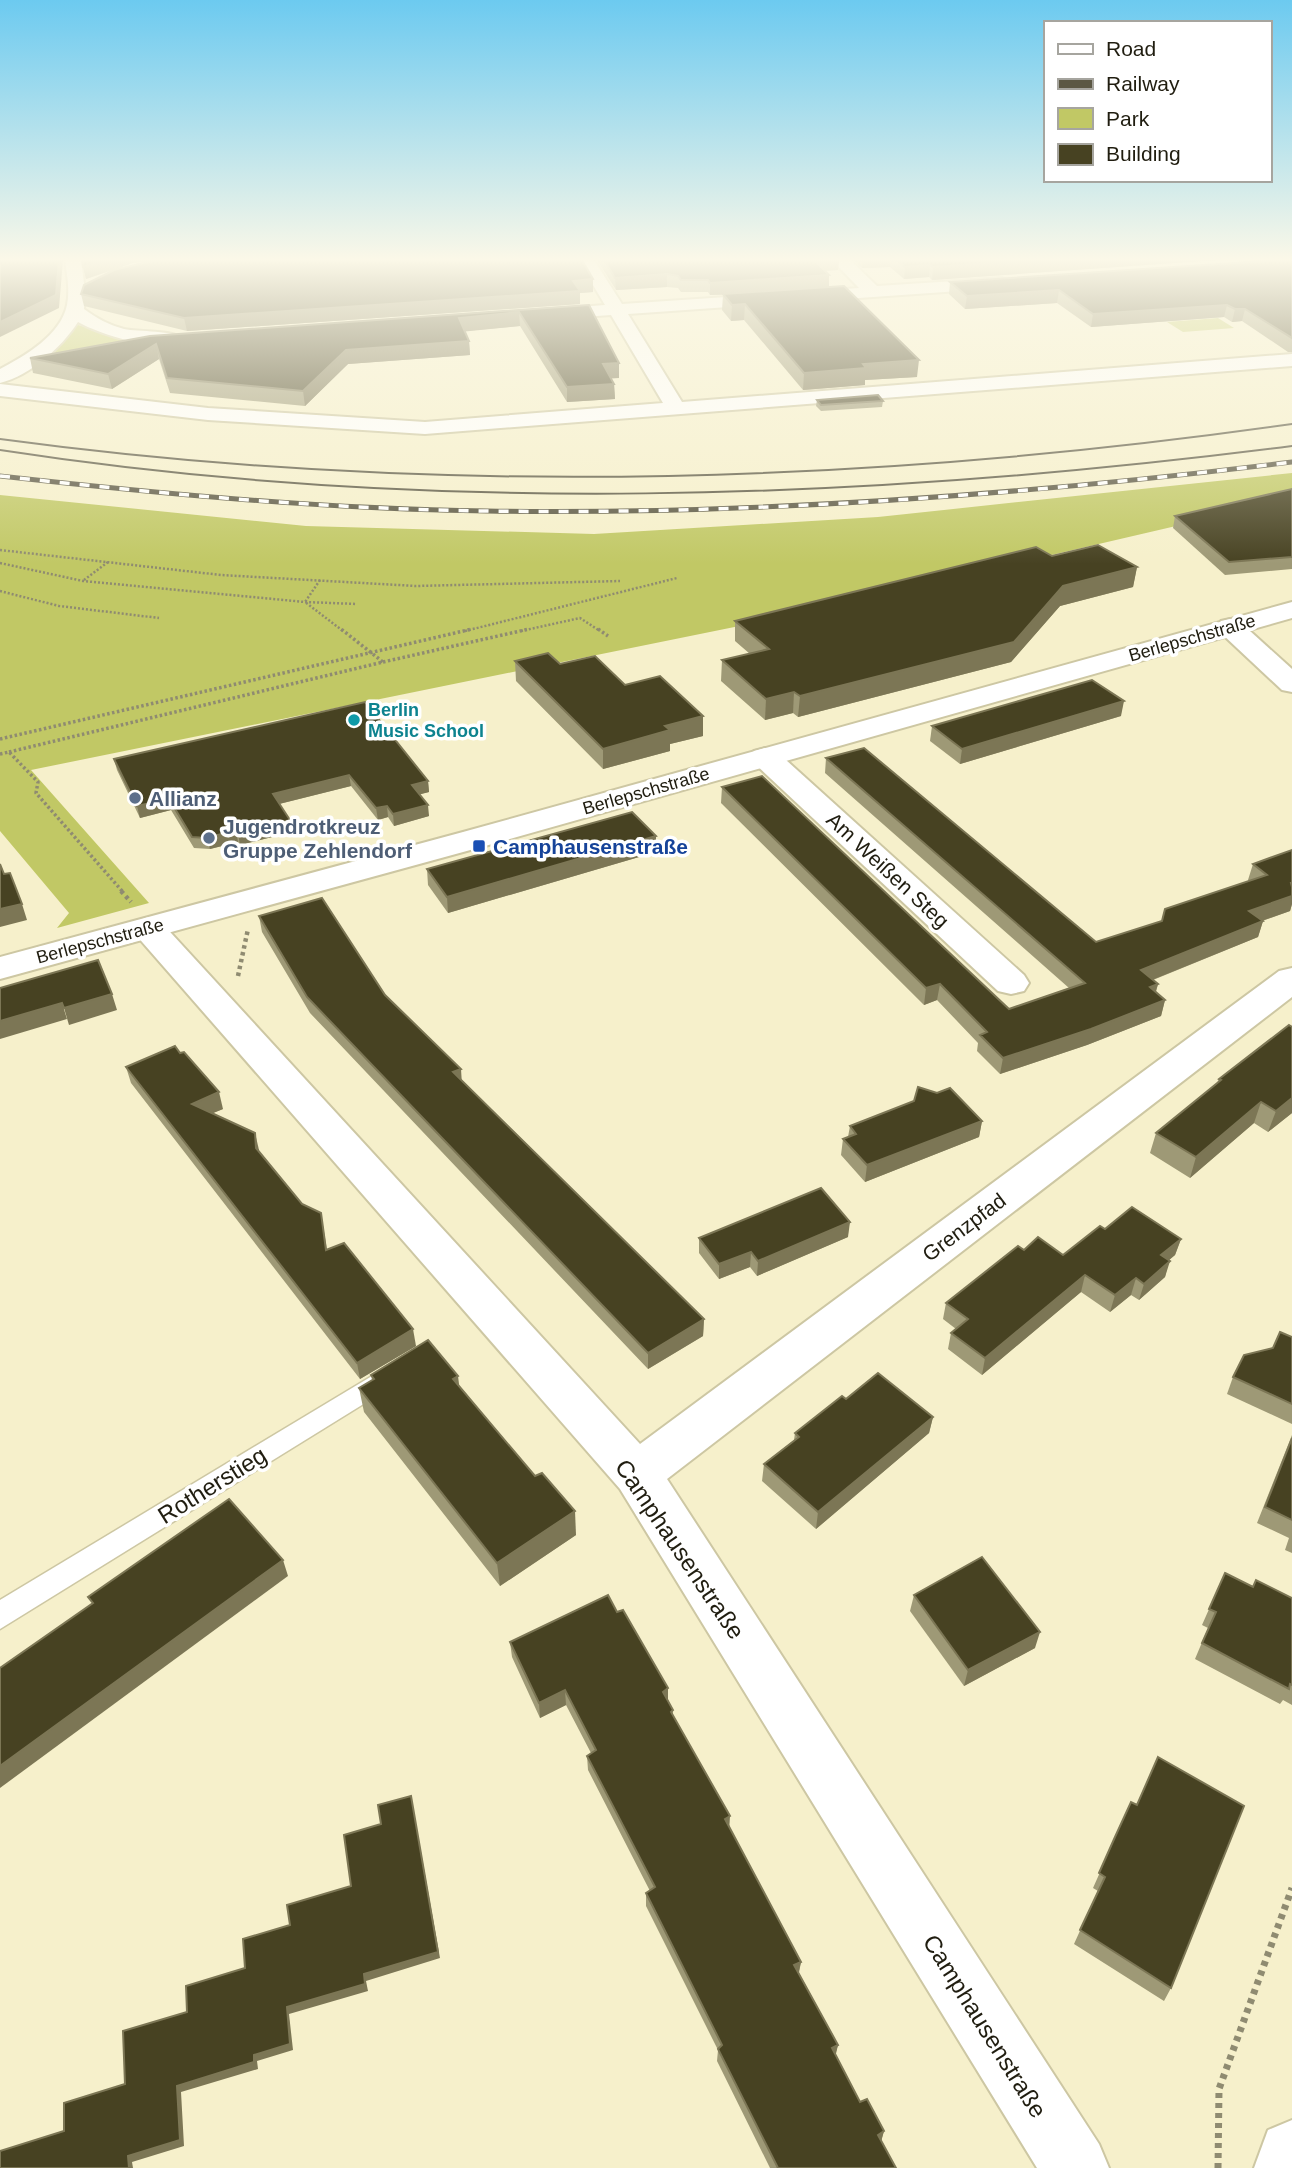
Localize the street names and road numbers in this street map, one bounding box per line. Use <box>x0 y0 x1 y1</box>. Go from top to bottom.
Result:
street label: Berlepschstraße <box>1126 610 1258 666</box>
street label: Berlepschstraße <box>580 763 712 819</box>
street label: Am Weißen Steg <box>822 808 954 932</box>
street label: Berlepschstraße <box>34 914 166 968</box>
street label: Grenzpfad <box>918 1188 1010 1266</box>
street label: Rotherstieg <box>153 1441 271 1529</box>
street label: Camphausenstraße <box>610 1454 750 1644</box>
street label: Camphausenstraße <box>918 1929 1052 2123</box>

